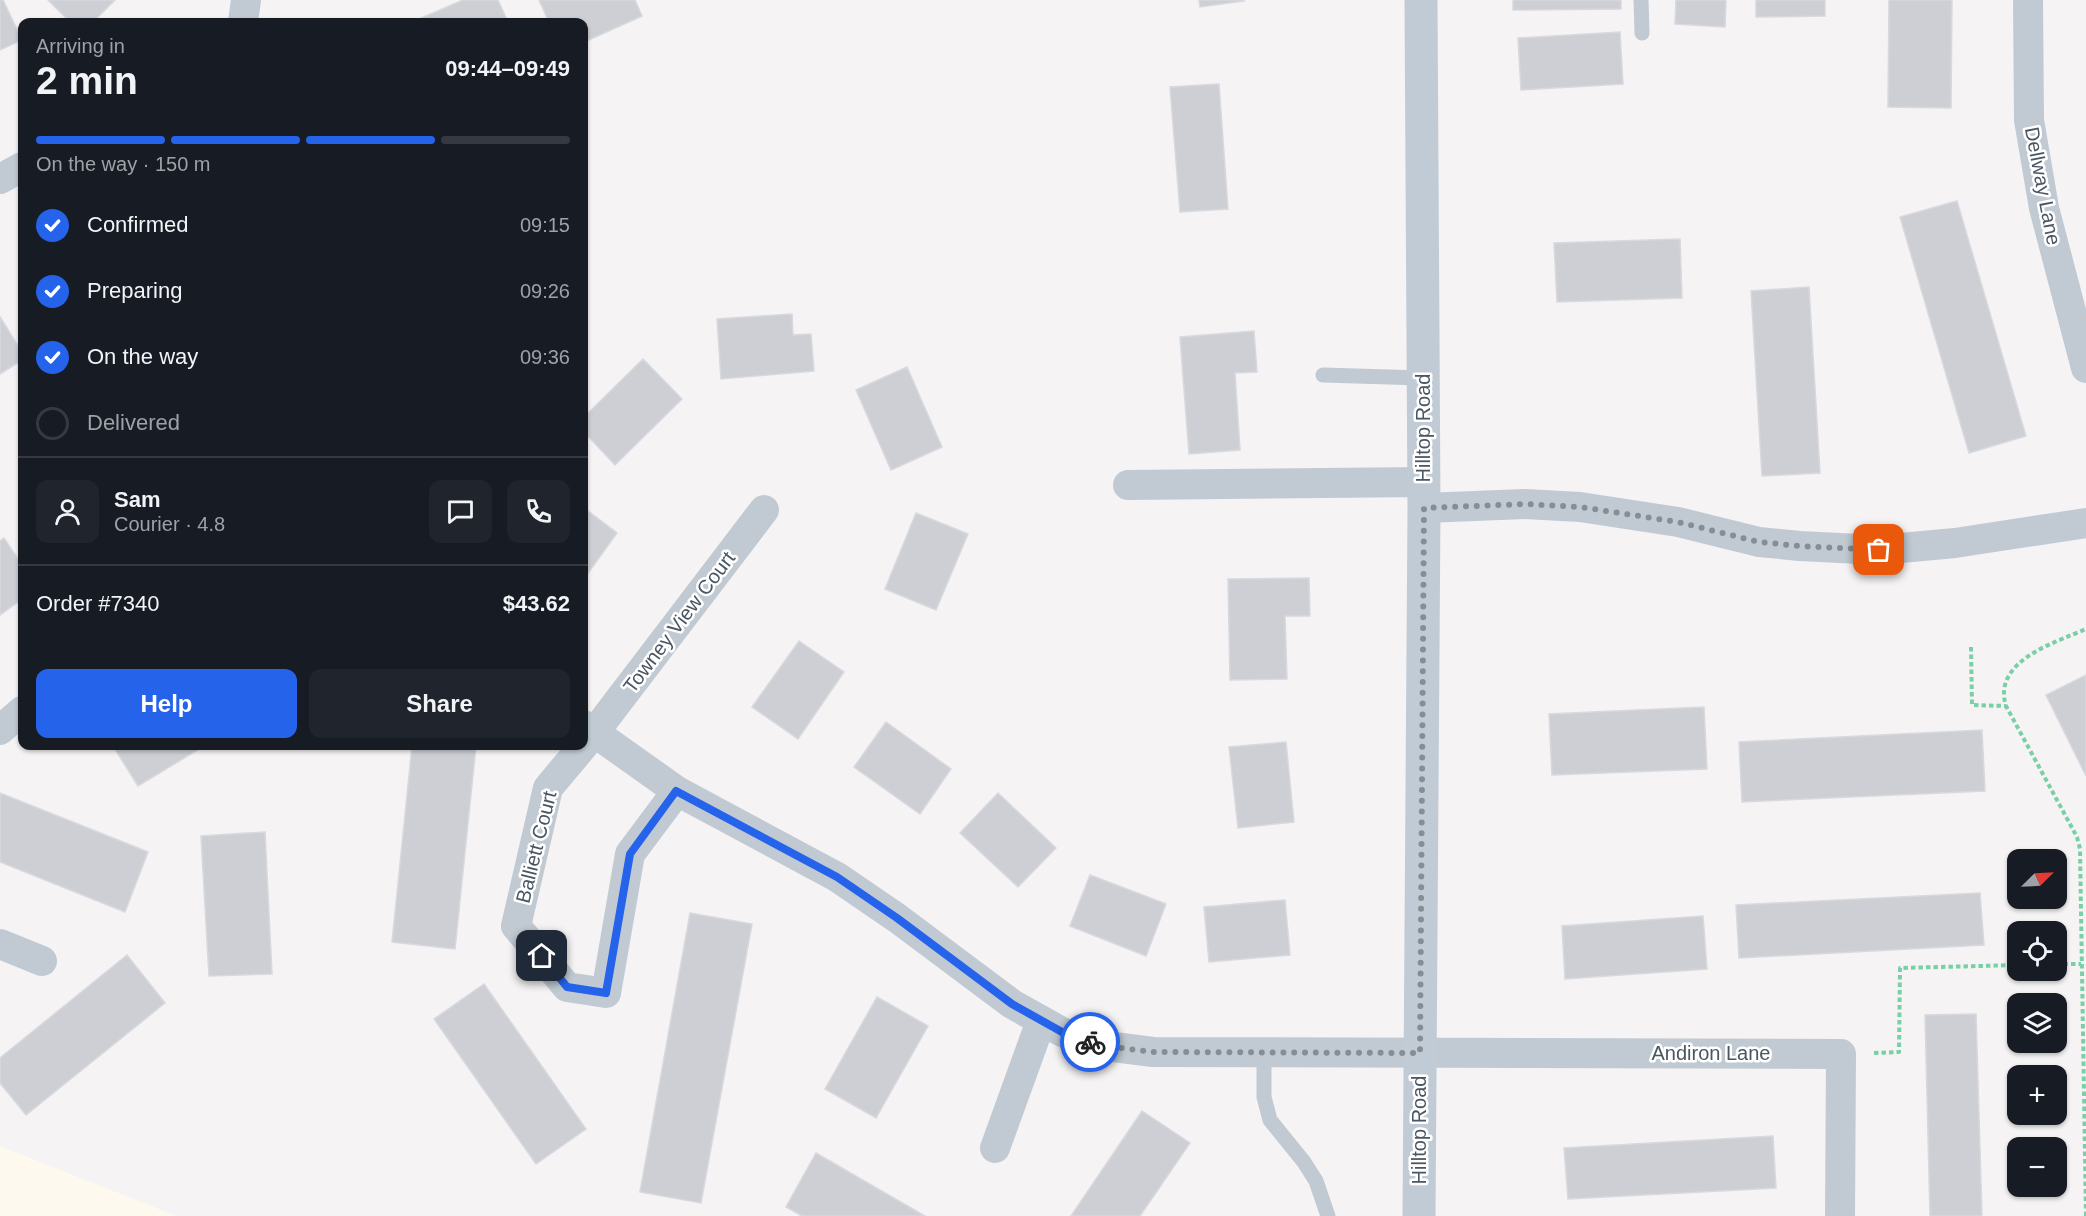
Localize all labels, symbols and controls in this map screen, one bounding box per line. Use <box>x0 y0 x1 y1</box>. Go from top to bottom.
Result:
text: Arriving in <box>36 35 125 57</box>
text: 09:44–09:49 <box>445 56 570 81</box>
text: 2 min <box>36 59 138 102</box>
street label: Dellway Lane <box>2021 125 2065 247</box>
text: On the way · 150 m <box>36 153 211 175</box>
icon: check <box>36 209 69 242</box>
text: Confirmed <box>87 212 188 237</box>
text: 09:15 <box>520 214 570 236</box>
icon: check <box>36 275 69 308</box>
text: Preparing <box>87 278 182 303</box>
text: 09:26 <box>520 280 570 302</box>
icon: check <box>36 341 69 374</box>
text: On the way <box>87 344 198 369</box>
text: 09:36 <box>520 346 570 368</box>
street label: Hilltop Road <box>1412 374 1434 482</box>
text: Delivered <box>87 410 180 435</box>
button: person <box>36 480 99 543</box>
button: chat <box>429 480 492 543</box>
button: phone <box>507 480 570 543</box>
text: Sam <box>114 487 160 512</box>
text: Courier · 4.8 <box>114 513 225 535</box>
pin <box>1853 524 1904 575</box>
icon: bag <box>1862 533 1895 566</box>
street label: Towney View Court <box>619 547 739 697</box>
text: Order #7340 <box>36 591 160 616</box>
text: $43.62 <box>503 591 570 616</box>
button: Help <box>36 669 297 738</box>
button: Share <box>309 669 570 738</box>
street label: Balliett Court <box>511 788 561 905</box>
north arrow <box>2007 849 2067 909</box>
map controls <box>2007 849 2067 1197</box>
button: locate <box>2007 921 2067 981</box>
pin <box>516 930 567 981</box>
icon: home <box>525 939 558 972</box>
button: layers <box>2007 993 2067 1053</box>
courier <box>1060 1012 1120 1072</box>
icon: bike <box>1074 1026 1107 1059</box>
street label: Andiron Lane <box>1652 1042 1770 1064</box>
button: + <box>2007 1065 2067 1125</box>
street label: Hilltop Road <box>1408 1076 1430 1184</box>
button: − <box>2007 1137 2067 1197</box>

